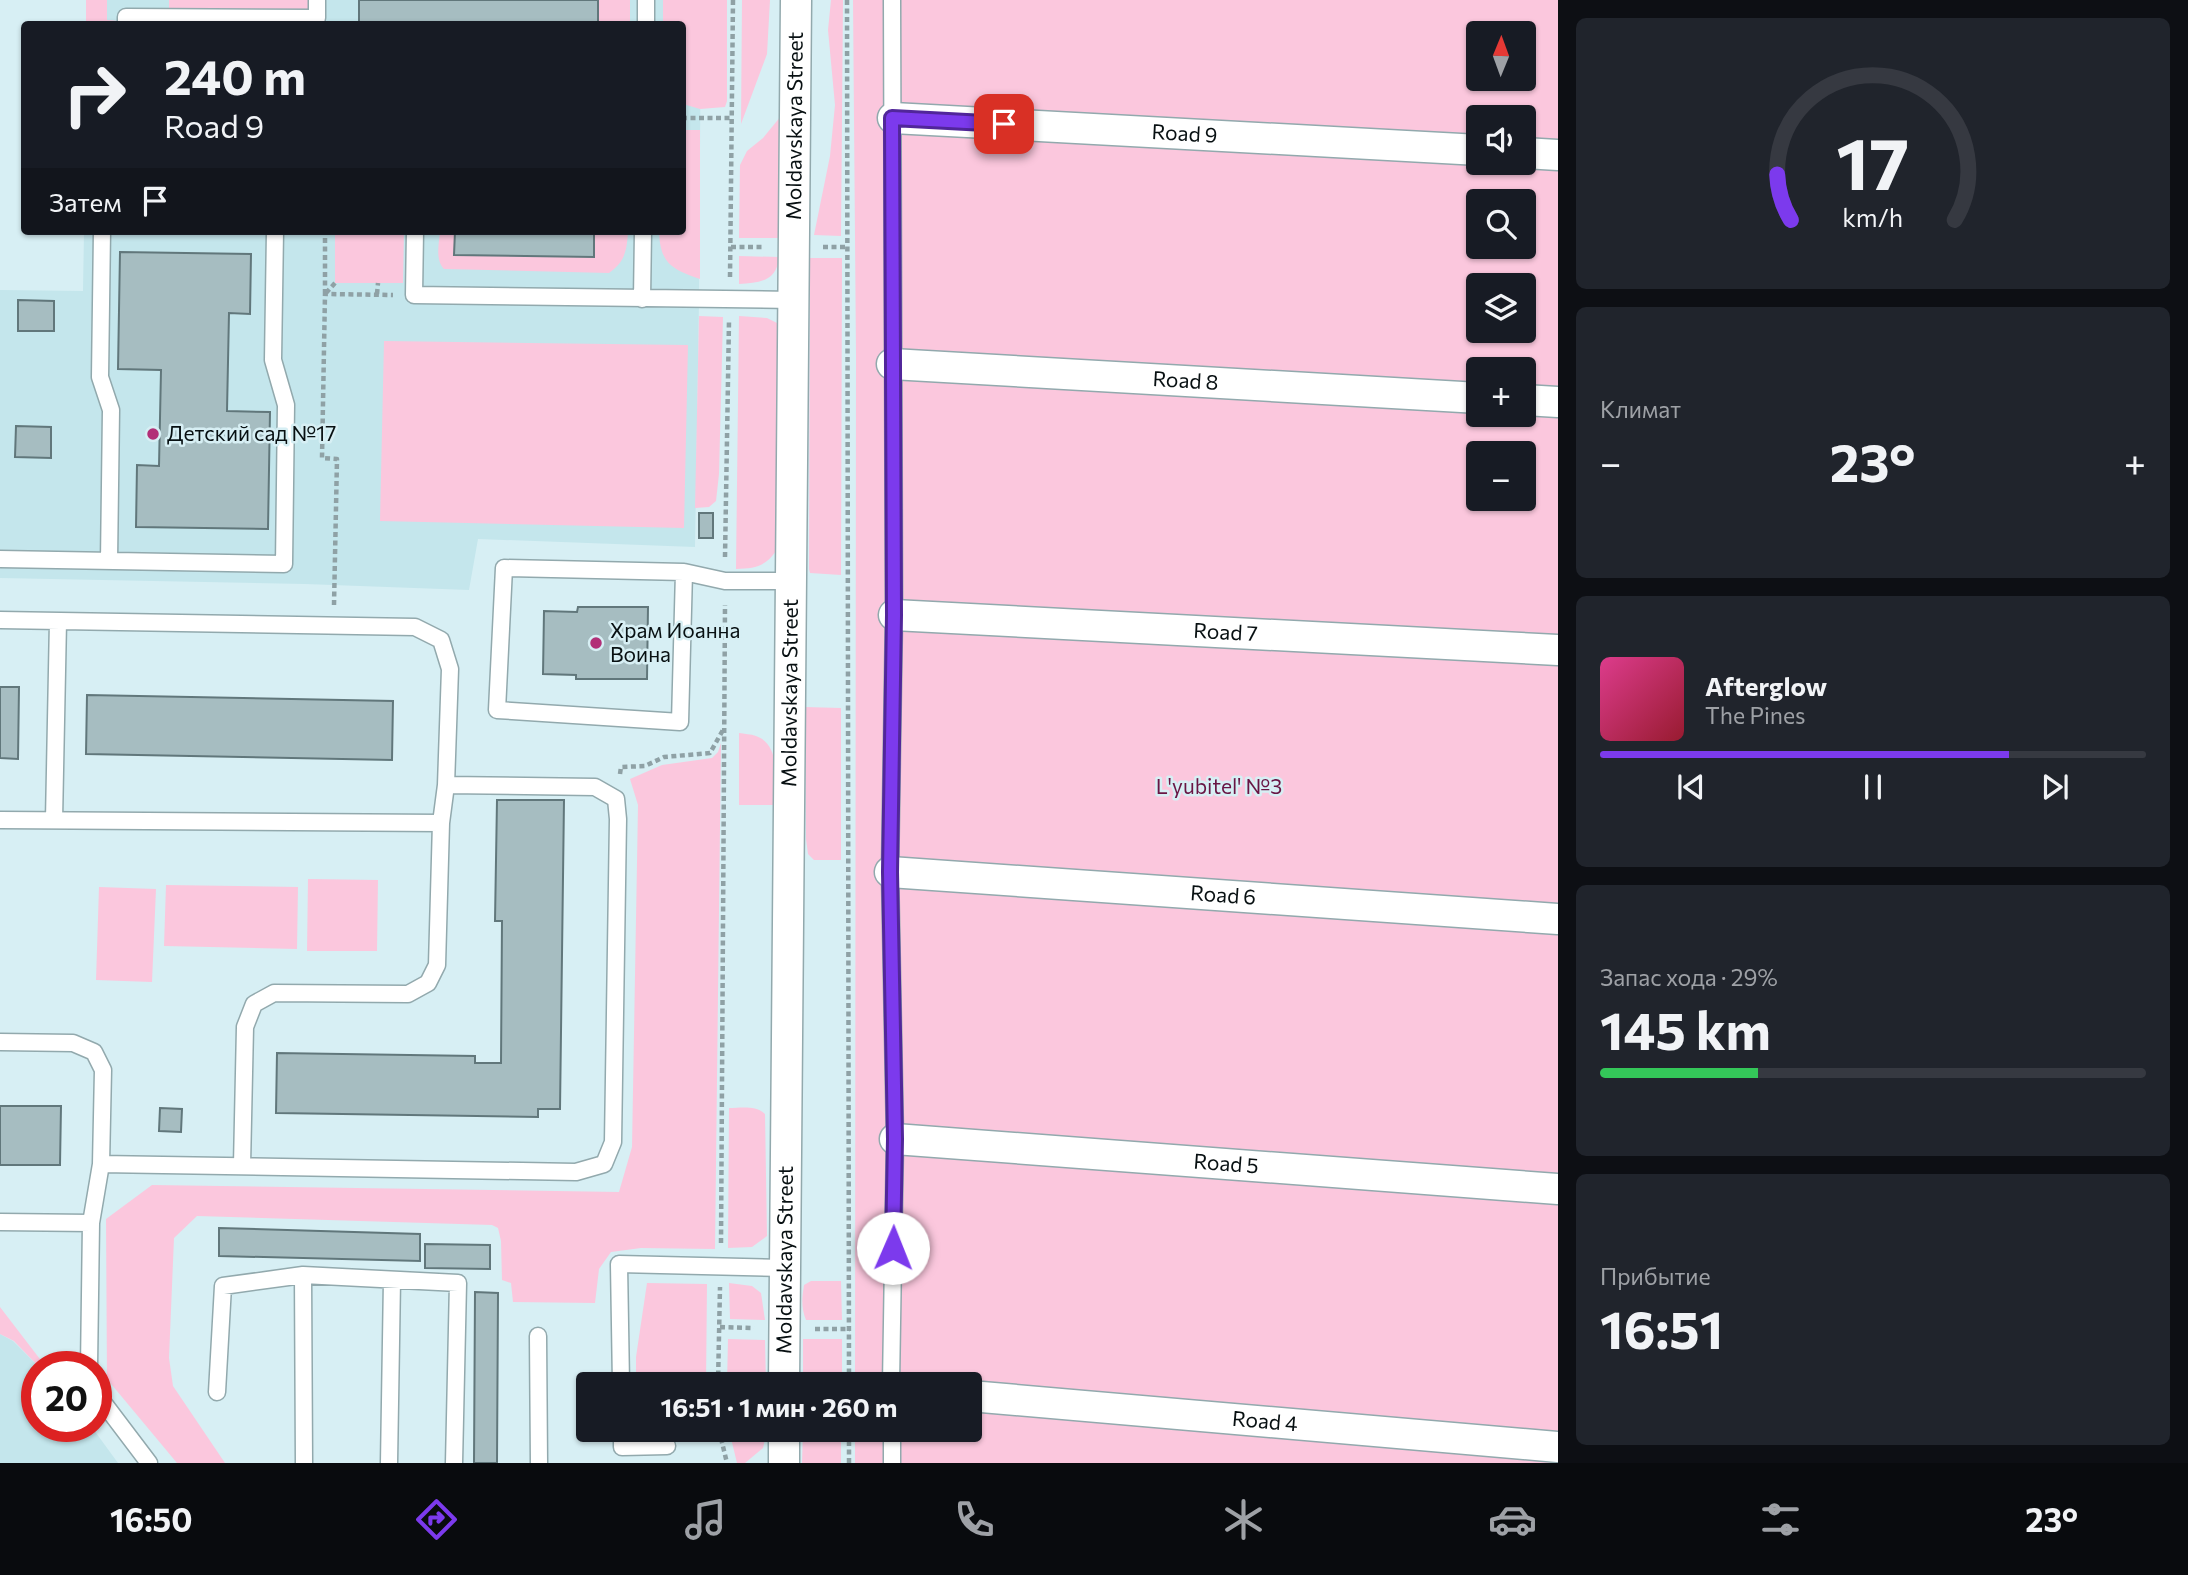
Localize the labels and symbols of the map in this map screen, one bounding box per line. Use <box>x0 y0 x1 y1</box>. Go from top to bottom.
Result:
north arrow <box>1466 21 1536 91</box>
street label: Moldavskaya Street <box>780 32 807 220</box>
pin <box>974 94 1034 154</box>
street label: Road 9 <box>1151 118 1218 147</box>
street label: Road 8 <box>1152 365 1219 394</box>
place label: Детский сад №17 <box>167 420 336 445</box>
marker: Детский сад №17 <box>145 426 161 442</box>
street label: Moldavskaya Street <box>775 599 802 787</box>
place label: Храм Иоанна Воина <box>610 617 740 666</box>
street label: Road 7 <box>1193 617 1258 645</box>
marker: Храм Иоанна Воина <box>588 635 604 651</box>
park label: L'yubitel' №3 <box>1156 773 1282 798</box>
street label: Road 6 <box>1190 879 1257 909</box>
street label: Road 5 <box>1193 1148 1260 1177</box>
street label: Moldavskaya Street <box>770 1166 797 1354</box>
position arrow <box>856 1211 930 1285</box>
speed limit sign: 20 <box>21 1351 112 1442</box>
street label: Road 4 <box>1231 1405 1299 1435</box>

